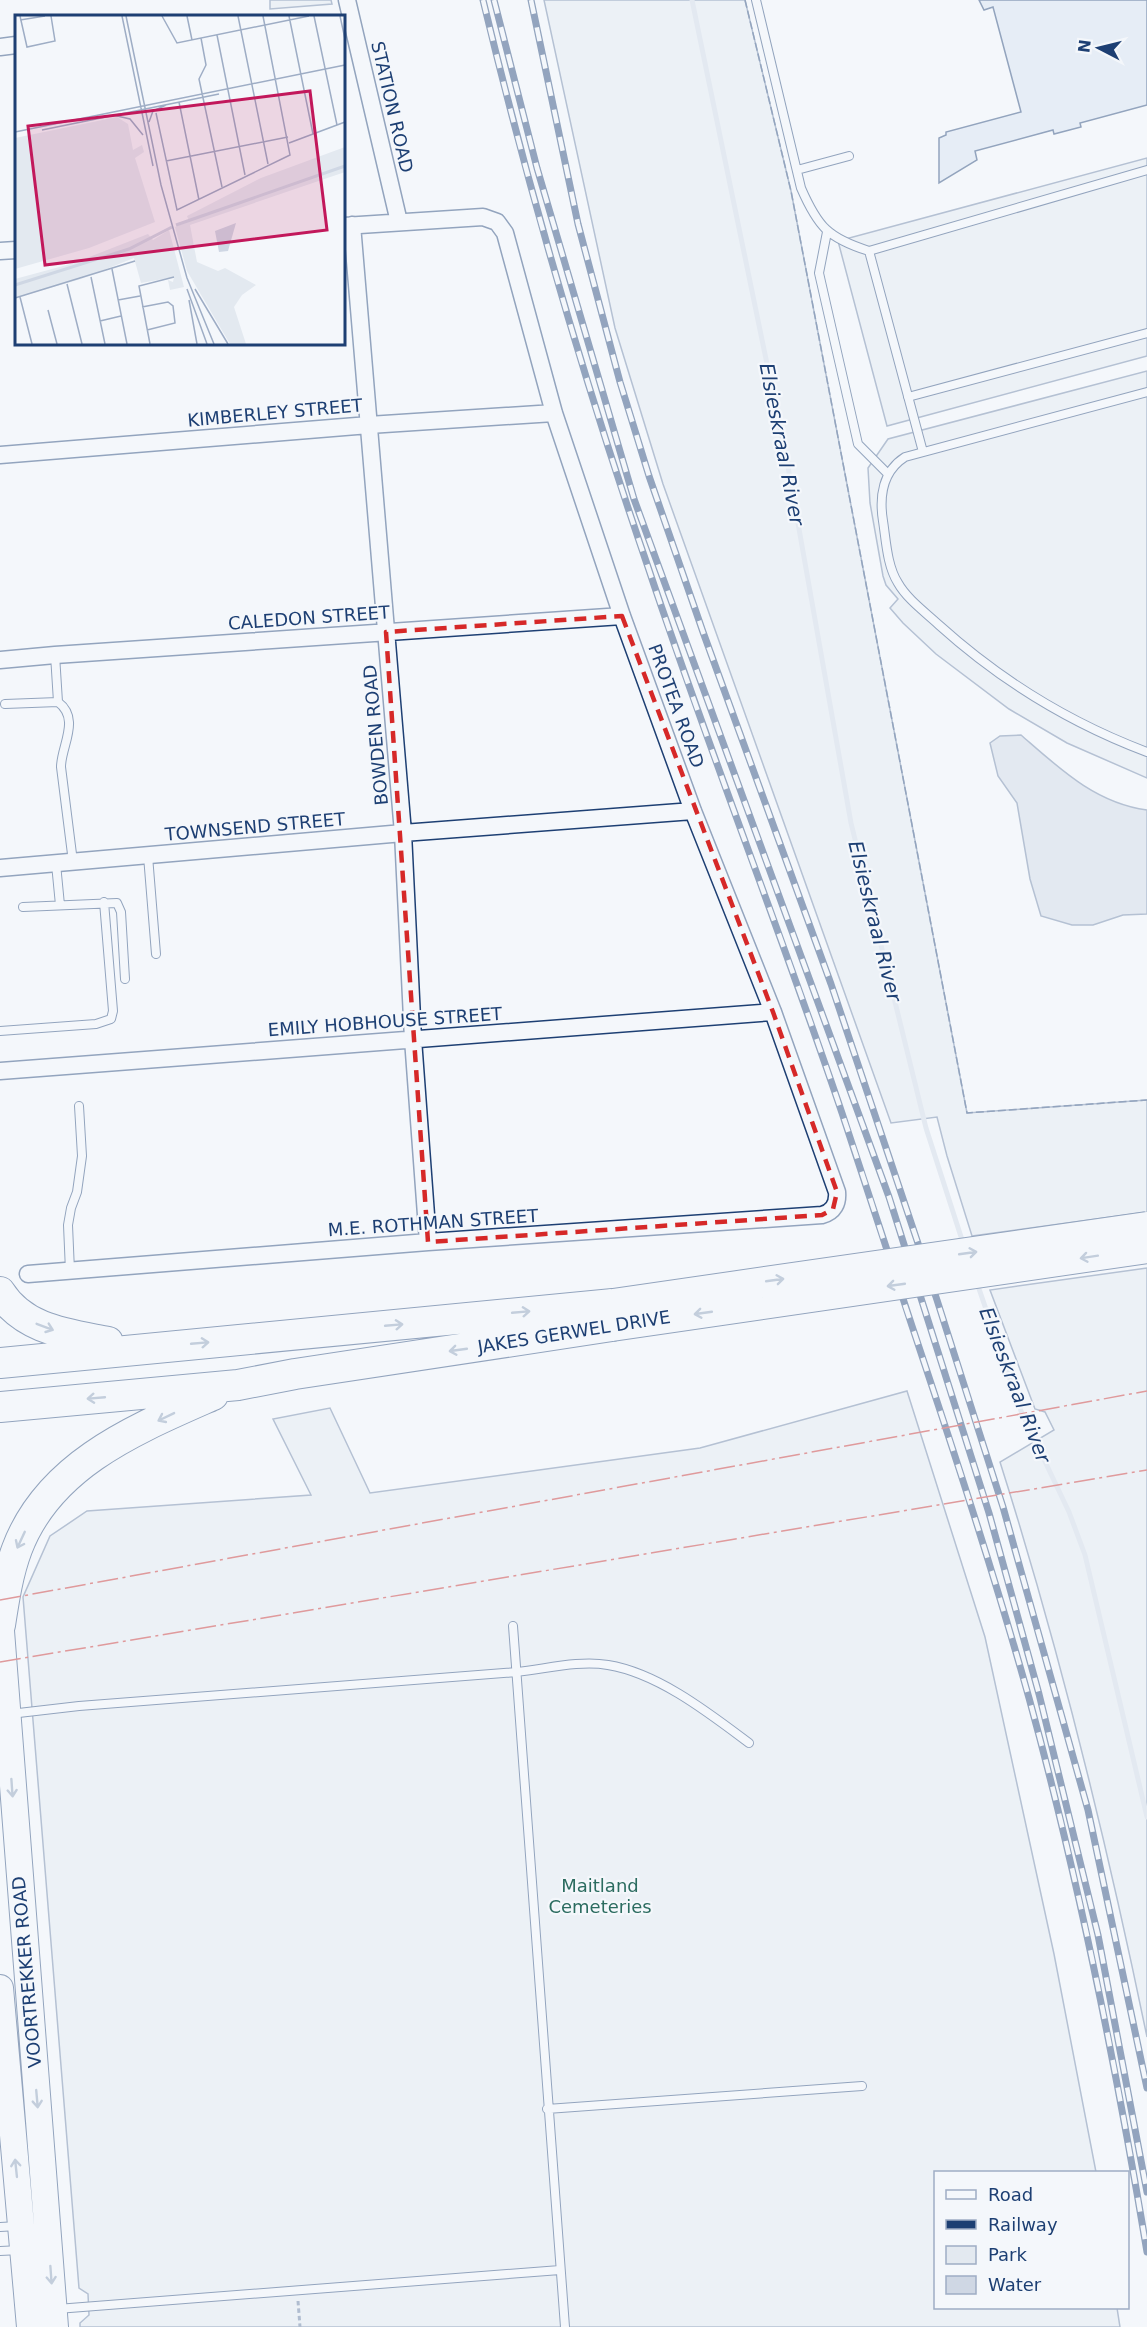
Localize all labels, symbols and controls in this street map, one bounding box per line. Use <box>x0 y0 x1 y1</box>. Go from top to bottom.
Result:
inset map <box>15 15 345 345</box>
north arrow <box>1069 18 1129 78</box>
text: N <box>1074 38 1095 54</box>
street label: STATION ROAD <box>367 39 418 175</box>
water label: Elsieskraal River <box>754 361 810 529</box>
street label: KIMBERLEY STREET <box>187 394 364 431</box>
street label: CALEDON STREET <box>227 601 392 634</box>
street label: PROTEA ROAD <box>644 641 709 771</box>
street label: BOWDEN ROAD <box>359 664 392 806</box>
street label: TOWNSEND STREET <box>163 808 347 845</box>
water label: Elsieskraal River <box>843 838 907 1006</box>
street label: EMILY HOBHOUSE STREET <box>267 1003 504 1040</box>
street label: M.E. ROTHMAN STREET <box>327 1205 540 1240</box>
one-way arrow <box>957 1247 977 1258</box>
one-way arrow <box>1080 1251 1100 1262</box>
one-way arrow <box>764 1275 784 1286</box>
one-way arrow <box>887 1280 907 1291</box>
water label: Elsieskraal River <box>974 1304 1056 1468</box>
street label: JAKES GERWEL DRIVE <box>475 1306 672 1357</box>
one-way arrow <box>511 1306 531 1317</box>
one-way arrow <box>694 1307 714 1318</box>
one-way arrow <box>383 1319 403 1330</box>
one-way arrow <box>36 1323 54 1334</box>
one-way arrow <box>189 1337 209 1348</box>
one-way arrow <box>449 1344 469 1355</box>
one-way arrow <box>87 1393 107 1404</box>
one-way arrow <box>157 1411 175 1423</box>
one-way arrow <box>15 1531 27 1549</box>
one-way arrow <box>7 1778 18 1797</box>
street label: VOORTREKKER ROAD <box>8 1875 45 2069</box>
park label: Maitland Cemeteries <box>548 1875 652 1917</box>
one-way arrow <box>32 2089 43 2109</box>
one-way arrow <box>10 2158 21 2178</box>
legend <box>934 2171 1129 2309</box>
text: Road <box>988 2184 1033 2205</box>
text: Railway <box>988 2214 1058 2235</box>
text: Park <box>988 2244 1027 2265</box>
one-way arrow <box>45 2265 56 2285</box>
text: Water <box>988 2274 1042 2295</box>

